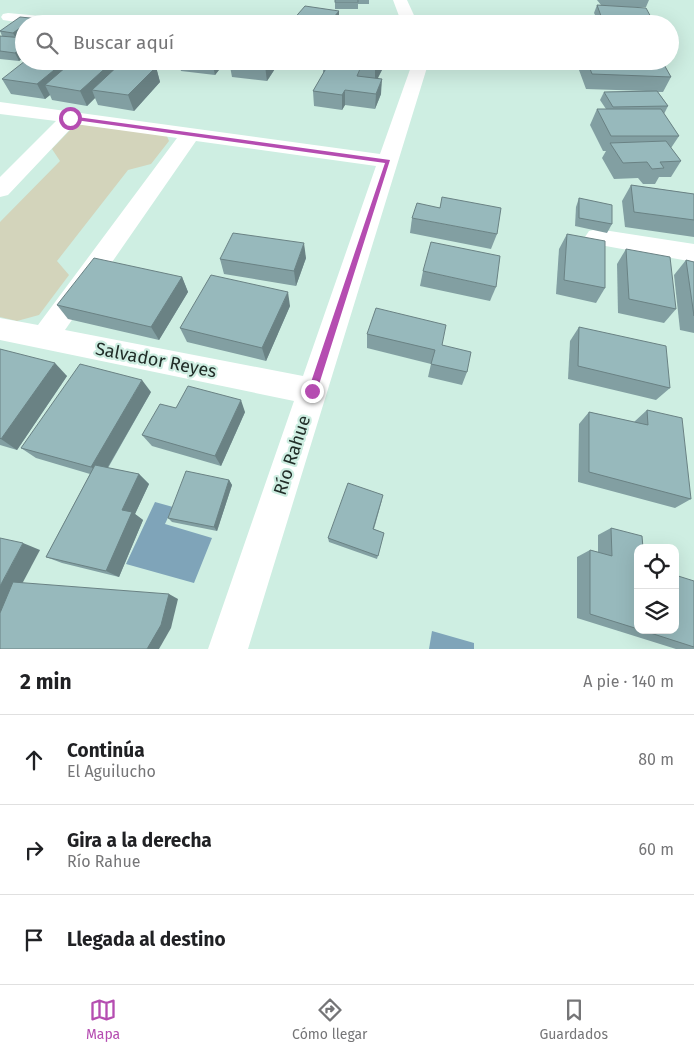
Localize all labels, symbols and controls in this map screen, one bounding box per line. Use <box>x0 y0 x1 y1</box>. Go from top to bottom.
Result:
search box <box>15 15 679 70</box>
icon: search <box>33 29 61 57</box>
text: Buscar aquí <box>73 31 174 54</box>
route start <box>59 107 82 130</box>
street label: Salvador Reyes <box>93 337 219 383</box>
route end <box>301 380 324 403</box>
street label: Río Rahue <box>269 412 315 498</box>
map controls <box>634 544 679 634</box>
button: locate <box>634 544 679 589</box>
button: layers <box>634 589 679 634</box>
text: 2 min <box>20 669 72 695</box>
text: A pie · 140 m <box>583 672 674 691</box>
text: Continúa <box>67 739 145 762</box>
icon: ahead <box>20 746 48 774</box>
text: 80 m <box>638 750 674 769</box>
text: El Aguilucho <box>67 762 156 781</box>
text: Gira a la derecha <box>67 829 212 852</box>
icon: right <box>20 836 48 864</box>
text: 60 m <box>639 840 674 859</box>
text: Río Rahue <box>67 852 140 871</box>
icon: arrive <box>20 926 48 954</box>
text: Llegada al destino <box>67 928 226 951</box>
tab: Mapa <box>86 996 120 1043</box>
tab: Cómo llegar <box>292 996 368 1043</box>
tab: Guardados <box>539 996 608 1043</box>

